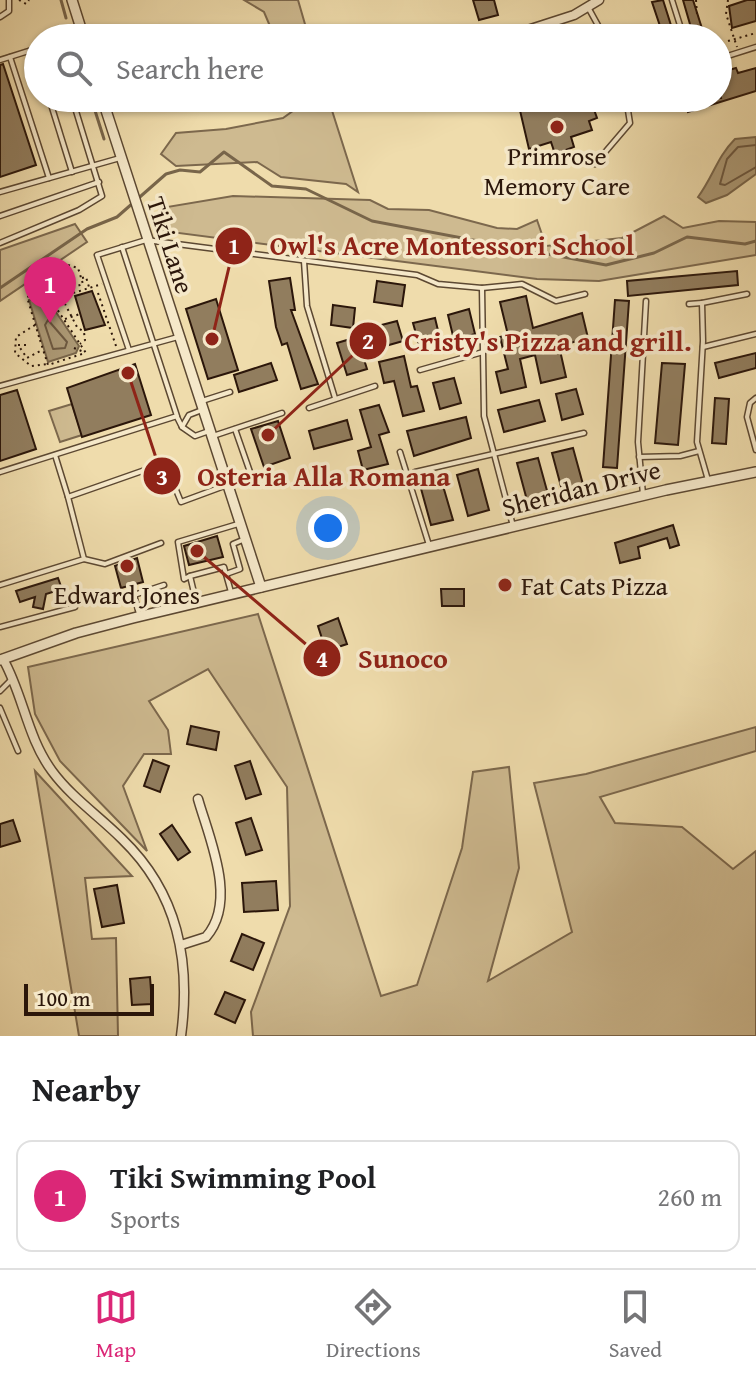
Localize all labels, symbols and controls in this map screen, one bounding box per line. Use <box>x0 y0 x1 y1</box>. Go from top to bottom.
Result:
search box <box>24 24 732 112</box>
icon: search <box>52 46 96 90</box>
text: Search here <box>116 46 264 90</box>
marker: Primrose Memory Care <box>548 118 566 136</box>
place label: Primrose Memory Care <box>484 136 630 205</box>
street label: Tiki Lane <box>137 191 205 299</box>
callout: Owl's Acre Montessori School <box>214 220 650 272</box>
text: Owl's Acre Montessori School <box>270 224 635 265</box>
text: 1 <box>228 228 240 263</box>
pin: 1 <box>24 257 76 323</box>
callout: Cristy's Pizza and grill. <box>348 315 707 367</box>
text: Cristy's Pizza and grill. <box>404 320 692 361</box>
text: 2 <box>362 323 374 358</box>
street label: Sheridan Drive <box>498 449 664 527</box>
callout: Osteria Alla Romana <box>142 450 467 502</box>
text: Osteria Alla Romana <box>197 455 451 496</box>
text: 3 <box>156 459 168 494</box>
your location <box>308 508 348 548</box>
marker: Edward Jones <box>118 557 136 575</box>
place label: Fat Cats Pizza <box>521 566 669 605</box>
place label: Edward Jones <box>54 575 200 614</box>
marker: Fat Cats Pizza <box>496 576 514 594</box>
callout: Sunoco <box>302 632 464 684</box>
text: Sunoco <box>358 637 448 678</box>
text: 4 <box>316 641 328 676</box>
scale bar <box>24 980 154 1016</box>
text: 100 m <box>36 982 91 1014</box>
text: Nearby <box>32 1064 141 1113</box>
text: Tiki Swimming Pool <box>110 1155 376 1199</box>
text: 1 <box>53 1177 67 1216</box>
text: 260 m <box>657 1177 722 1216</box>
text: Sports <box>110 1199 180 1238</box>
tab: Map <box>94 1285 138 1365</box>
tab: Directions <box>326 1285 421 1365</box>
tab: Saved <box>609 1285 662 1365</box>

